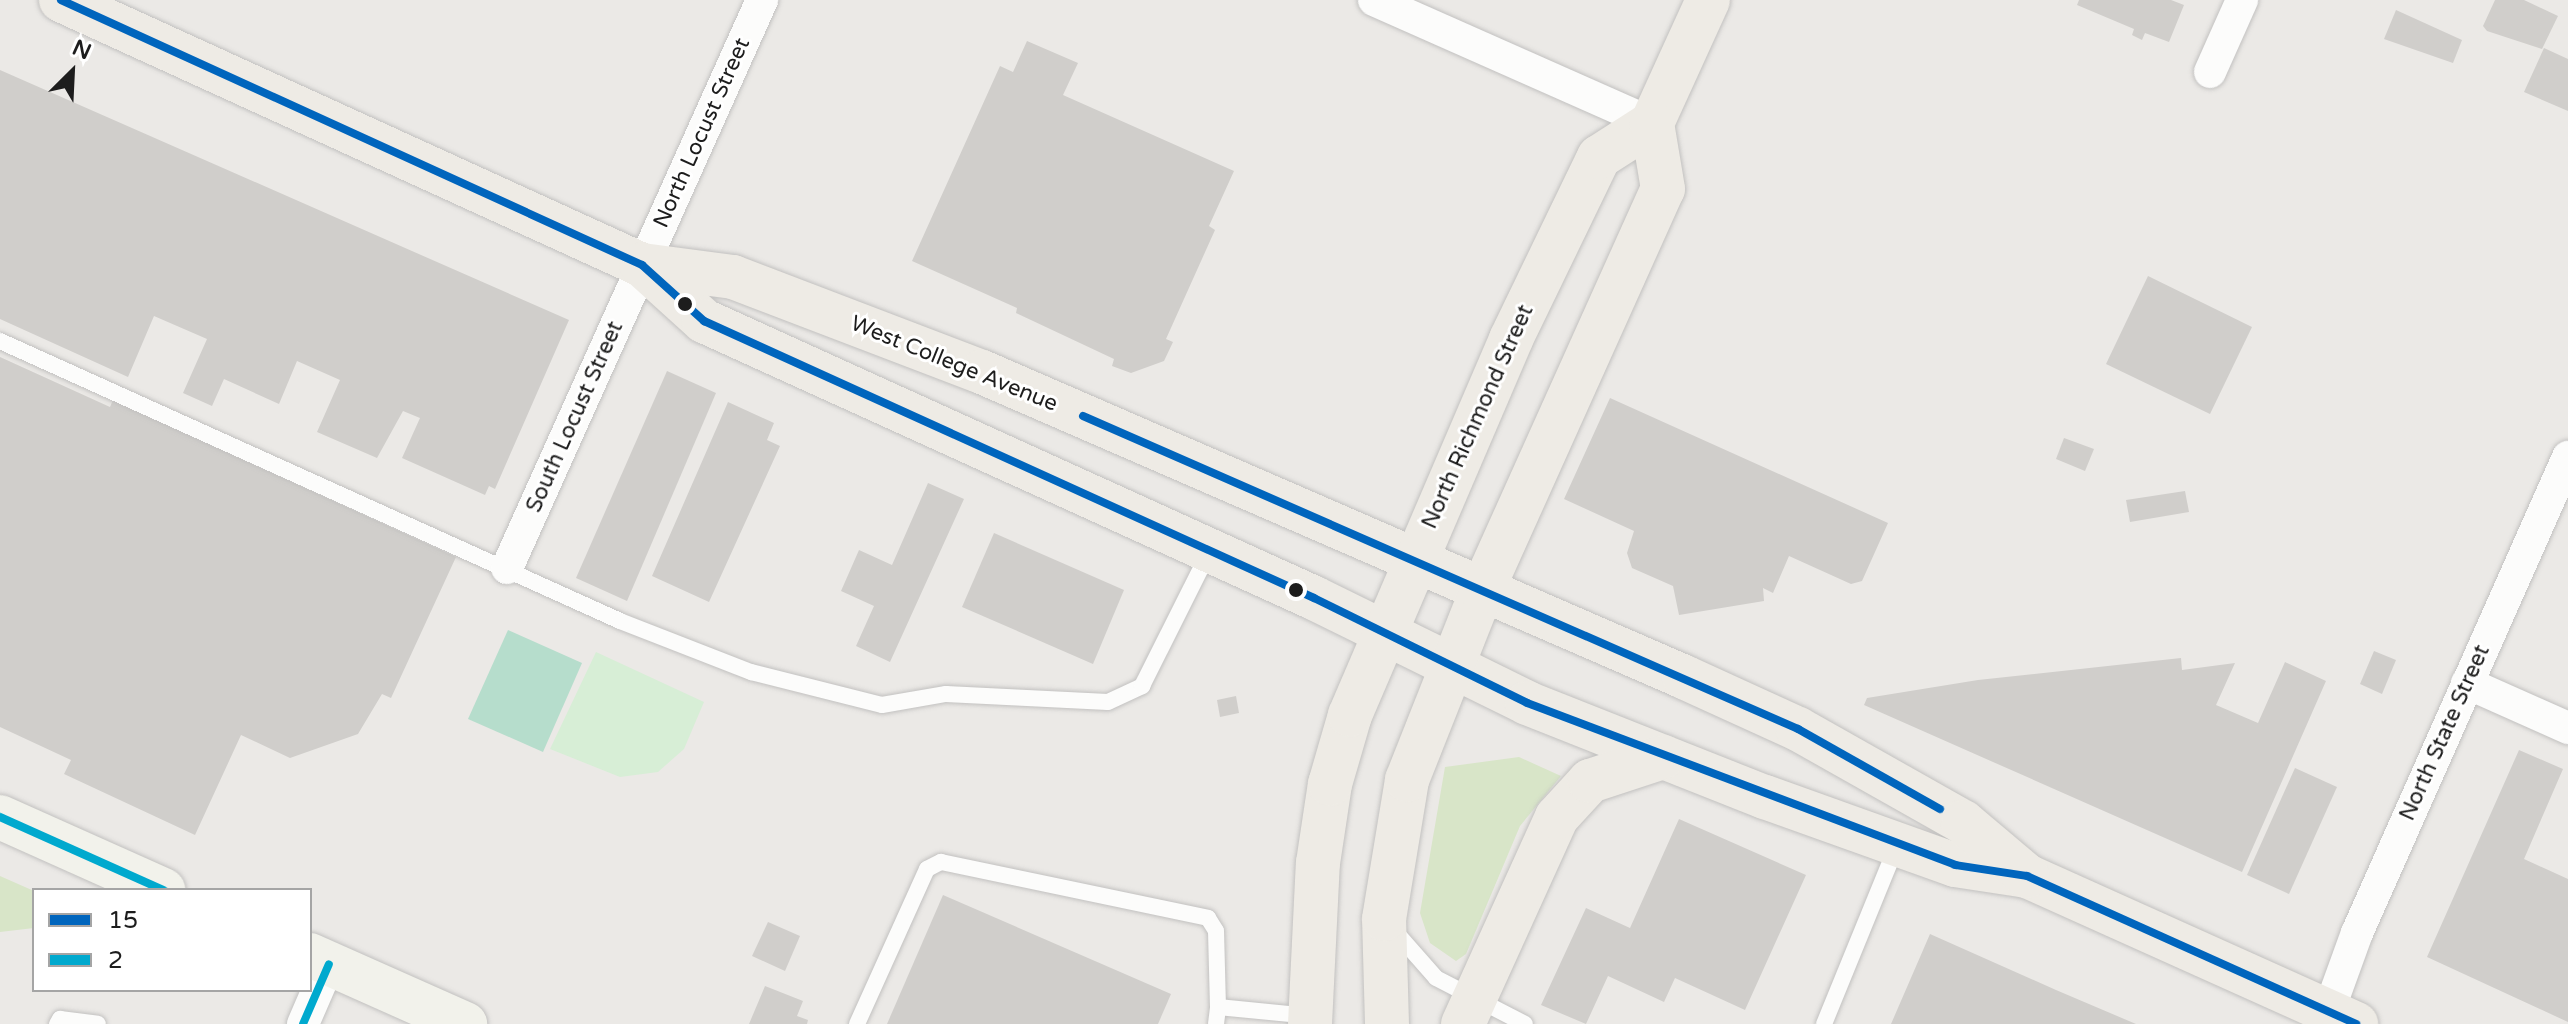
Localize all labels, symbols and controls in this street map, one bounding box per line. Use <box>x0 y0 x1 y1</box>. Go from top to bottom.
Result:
north arrow <box>32 32 112 112</box>
street label: North Locust Street <box>648 34 756 232</box>
text: N <box>68 35 95 66</box>
unlabelled marker <box>677 296 693 312</box>
street label: North Richmond Street <box>1417 301 1539 533</box>
street label: West College Avenue <box>847 310 1061 418</box>
street label: South Locust Street <box>521 317 629 517</box>
unlabelled marker <box>1288 582 1304 598</box>
street label: North State Street <box>2394 641 2496 825</box>
legend <box>32 888 312 992</box>
text: 15 <box>108 906 138 935</box>
text: 2 <box>108 946 123 975</box>

